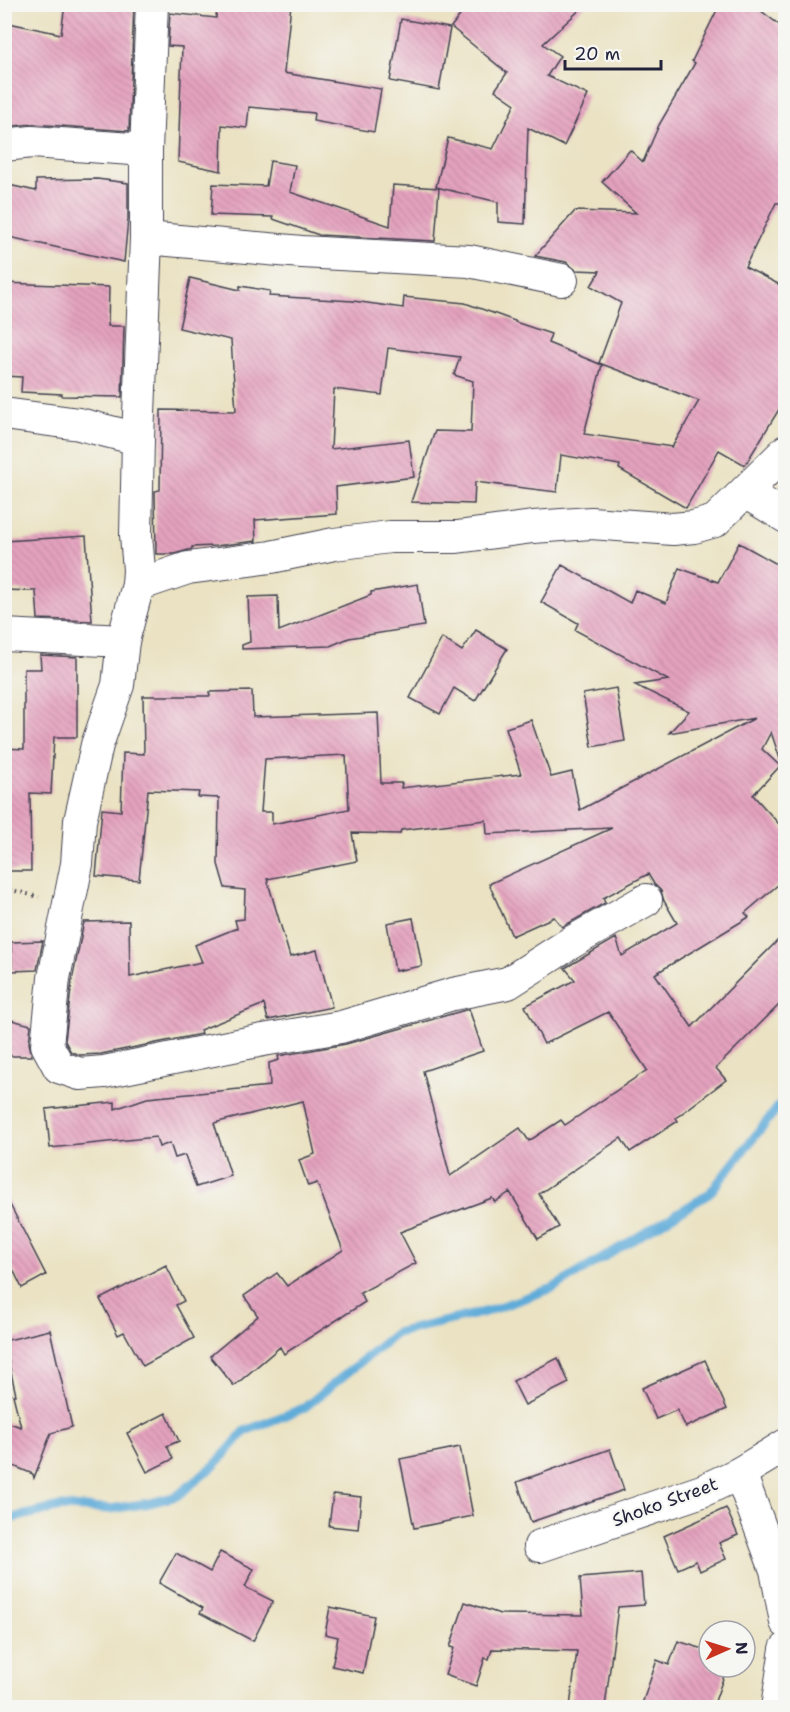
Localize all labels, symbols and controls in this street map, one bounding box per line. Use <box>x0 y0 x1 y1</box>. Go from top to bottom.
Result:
scale bar <box>565 33 661 71</box>
text: 20 m <box>574 42 620 66</box>
street label: Shoko Street <box>609 1472 721 1532</box>
north arrow <box>697 1619 757 1679</box>
text: N <box>731 1641 752 1655</box>

